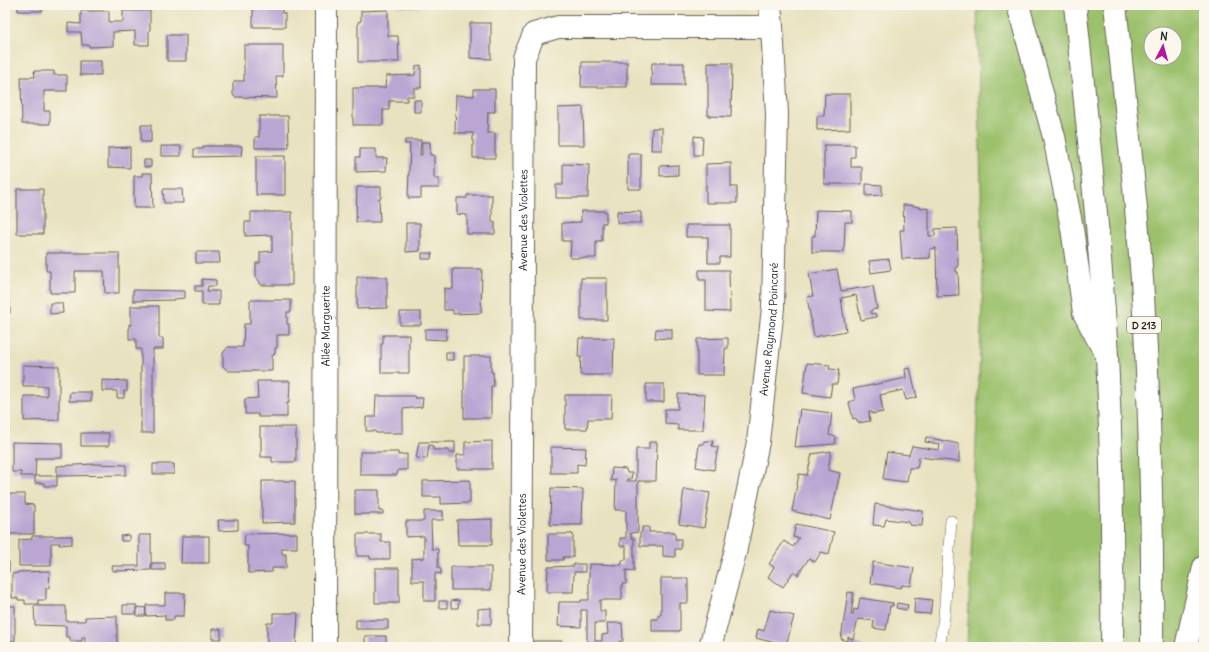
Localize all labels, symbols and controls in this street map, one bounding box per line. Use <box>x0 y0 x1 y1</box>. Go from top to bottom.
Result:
north arrow <box>1143 26 1183 66</box>
text: N <box>1160 29 1169 43</box>
street label: Avenue des Violettes <box>516 169 530 271</box>
street label: Avenue Raymond Poincaré <box>756 262 781 397</box>
street label: Allée Marguerite <box>318 285 333 366</box>
road number: D 213 <box>1127 317 1161 333</box>
street label: Avenue des Violettes <box>514 493 529 595</box>

